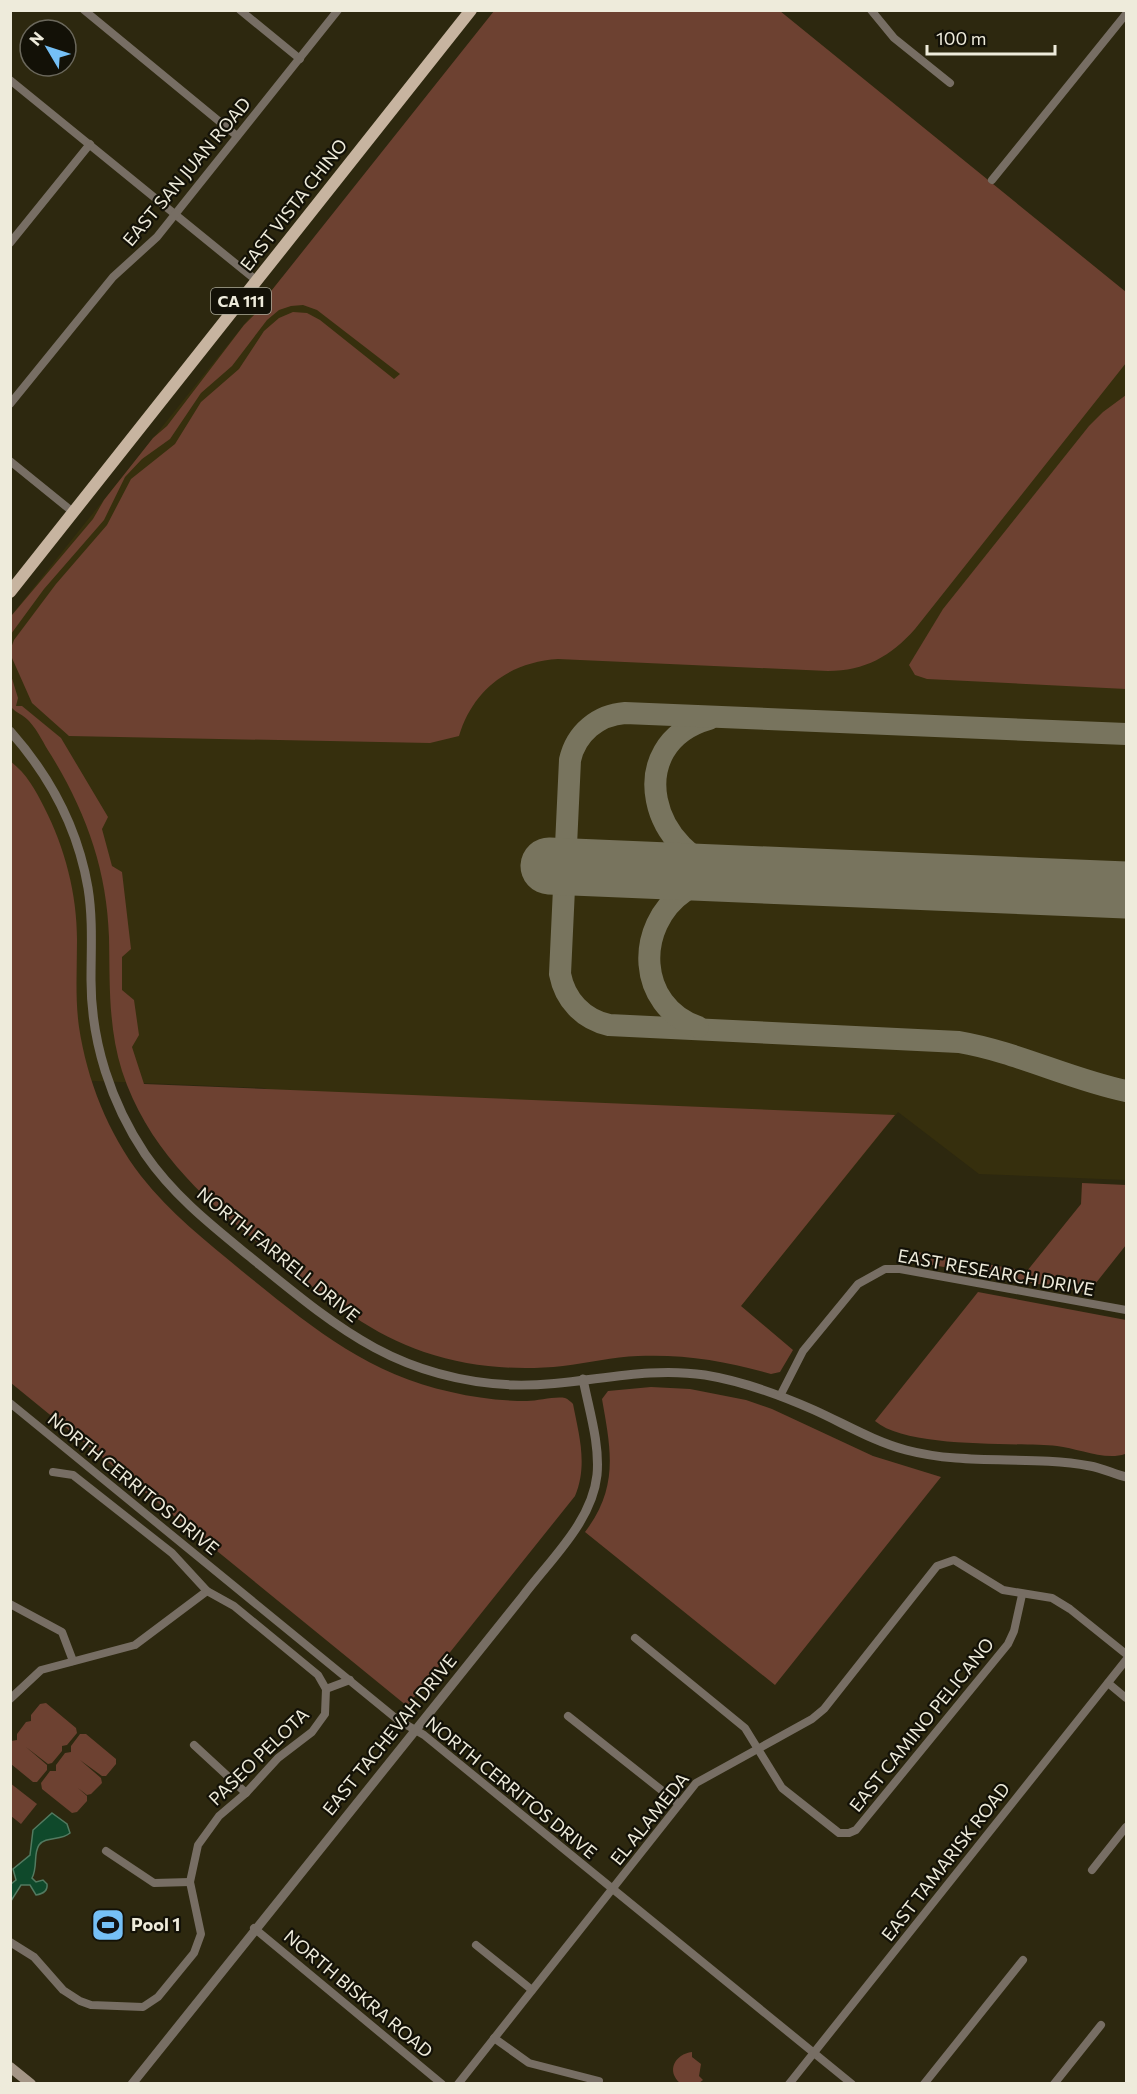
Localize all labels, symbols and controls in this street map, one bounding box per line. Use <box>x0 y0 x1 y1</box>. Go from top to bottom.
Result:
north arrow <box>18 18 78 78</box>
scale bar <box>927 18 1054 56</box>
text: 100 m <box>936 27 986 49</box>
text: N <box>25 28 47 49</box>
street label: EAST SAN JUAN ROAD <box>118 93 255 250</box>
street label: EAST VISTA CHINO <box>235 134 351 275</box>
road number: CA 111 <box>211 288 271 314</box>
street label: NORTH FARRELL DRIVE <box>193 1182 364 1327</box>
street label: EAST RESEARCH DRIVE <box>896 1244 1096 1300</box>
street label: NORTH CERRITOS DRIVE <box>44 1407 224 1559</box>
street label: EAST CAMINO PELICANO <box>844 1633 998 1816</box>
street label: EAST TACHEVAH DRIVE <box>318 1650 461 1819</box>
street label: PASEO PELOTA <box>204 1703 313 1810</box>
street label: NORTH CERRITOS DRIVE <box>422 1711 602 1863</box>
street label: EL ALAMEDA <box>605 1768 693 1869</box>
street label: EAST TAMARISK ROAD <box>876 1778 1014 1945</box>
sports icon: Pool 1 <box>90 1907 126 1943</box>
place label: Pool 1 <box>131 1913 180 1935</box>
street label: NORTH BISKRA ROAD <box>280 1925 437 2062</box>

